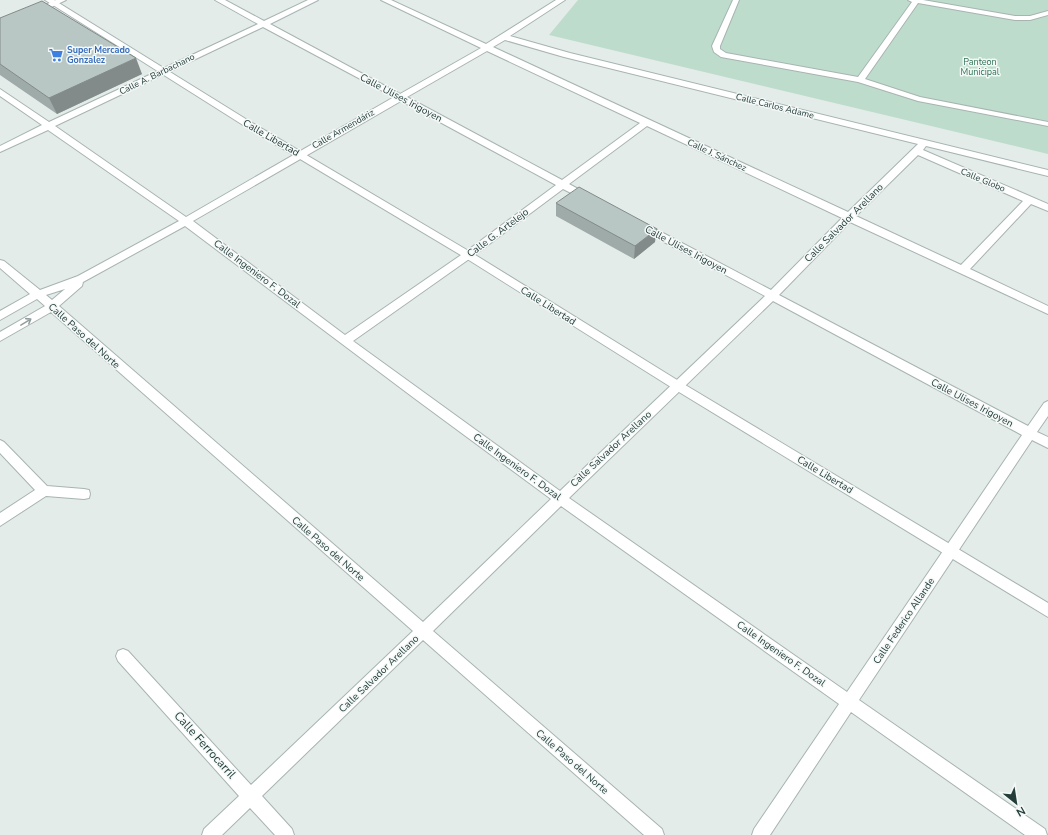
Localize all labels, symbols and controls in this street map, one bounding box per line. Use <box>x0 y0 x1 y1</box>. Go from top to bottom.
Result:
place label: Super Mercado Gonzalez <box>67 44 130 66</box>
supermarket icon: Super Mercado Gonzalez <box>48 47 64 63</box>
street label: Calle A. Barbachano <box>117 51 197 97</box>
park label: Panteon Municipal <box>961 56 1000 78</box>
street label: Calle Ulises Irigoyen <box>357 70 445 126</box>
street label: Calle Carlos Adame <box>735 90 816 122</box>
street label: Calle Armendáriz <box>310 106 376 152</box>
street label: Calle Libertad <box>240 116 302 160</box>
street label: Calle J. Sánchez <box>686 136 748 174</box>
street label: Calle Globo <box>959 165 1007 195</box>
street label: Calle Salvador Arellano <box>801 180 887 266</box>
street label: Calle G. Artelejo <box>464 205 532 261</box>
street label: Calle Ulises Irigoyen <box>642 222 730 278</box>
street label: Calle Ingeniero F. Dozal <box>211 237 304 311</box>
street label: Calle Libertad <box>518 283 579 329</box>
street label: Calle Paso del Norte <box>45 300 123 372</box>
one-way arrow <box>20 318 32 326</box>
street label: Calle Ulises Irigoyen <box>928 375 1016 431</box>
street label: Calle Salvador Arellano <box>567 407 655 490</box>
street label: Calle Ingeniero F. Dozal <box>470 430 564 504</box>
street label: Calle Libertad <box>794 453 856 497</box>
street label: Calle Paso del Norte <box>289 513 367 585</box>
street label: Calle Federico Allande <box>870 575 938 667</box>
street label: Calle Ingeniero F. Dozal <box>734 618 828 690</box>
street label: Calle Salvador Arellano <box>336 632 422 716</box>
street label: Calle Ferrocarril <box>170 708 240 782</box>
street label: Calle Paso del Norte <box>533 726 611 798</box>
north arrow <box>996 783 1036 823</box>
text: N <box>1013 803 1028 820</box>

